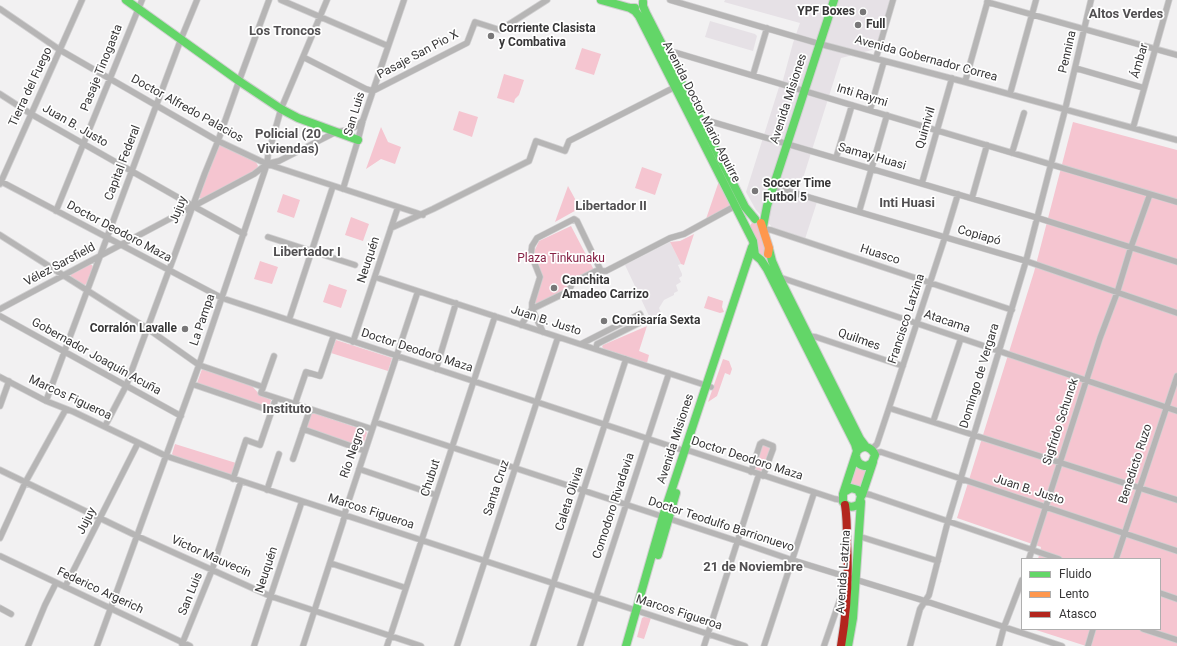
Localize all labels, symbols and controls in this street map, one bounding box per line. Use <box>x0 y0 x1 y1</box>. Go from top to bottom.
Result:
place label: YPF Boxes <box>797 5 855 19</box>
marker: YPF Boxes <box>858 7 868 17</box>
district label: Altos Verdes <box>1089 7 1163 23</box>
place label: Full <box>866 18 886 32</box>
marker: Full <box>853 20 863 30</box>
street label: Pasaje Tinogasta <box>78 22 126 114</box>
place label: Corriente Clasista y Combativa <box>499 22 596 50</box>
district label: Los Troncos <box>249 24 321 40</box>
street label: Pasaje San Pio X <box>375 28 461 82</box>
street label: Pennina <box>1056 29 1080 75</box>
marker: Corriente Clasista y Combativa <box>486 31 496 41</box>
street label: Avenida Gobernador Correa <box>853 33 999 85</box>
street label: Avenida Doctor Mario Aguirre <box>659 39 743 185</box>
street label: Ámbar <box>1128 42 1152 80</box>
street label: Tierra del Fuego <box>6 45 56 129</box>
street label: Avenida Misiones <box>768 52 810 146</box>
street label: Doctor Alfredo Palacios <box>128 72 246 146</box>
street label: Inti Raymi <box>835 81 889 111</box>
street label: San Luis <box>342 90 368 138</box>
street label: Juan B. Justo <box>40 101 110 151</box>
street label: Quimivil <box>913 105 939 151</box>
street label: Capital Federal <box>102 123 144 203</box>
district label: Policial (20 Viviendas) <box>255 127 321 158</box>
street label: Samay Huasi <box>836 140 908 174</box>
place label: Soccer Time Futbol 5 <box>763 177 831 205</box>
marker: Soccer Time Futbol 5 <box>750 186 760 196</box>
street label: Jujuy <box>167 194 191 226</box>
district label: Inti Huasi <box>879 196 935 212</box>
street label: Doctor Deodoro Maza <box>64 198 174 266</box>
district label: Libertador II <box>575 199 647 215</box>
street label: Copiapó <box>956 223 1002 249</box>
street label: Neuquén <box>355 235 383 285</box>
street label: Vélez Sarsfield <box>22 240 98 290</box>
street label: Huasco <box>858 242 902 268</box>
district label: Libertador I <box>273 245 341 261</box>
park label: Plaza Tinkunaku <box>517 252 605 266</box>
street label: Francisco Latzina <box>886 272 928 366</box>
place label: Canchita Amadeo Carrizo <box>562 274 649 302</box>
marker: Canchita Amadeo Carrizo <box>549 283 559 293</box>
street label: La Pampa <box>187 292 219 348</box>
street label: Juan B. Justo <box>509 303 583 339</box>
street label: Atacama <box>922 307 972 337</box>
place label: Comisaría Sexta <box>612 314 700 328</box>
street label: Gobernador Joaquín Acuña <box>29 315 163 399</box>
marker: Comisaría Sexta <box>599 316 609 326</box>
place label: Corralón Lavalle <box>90 322 177 336</box>
street label: Domingo de Vergara <box>957 322 1003 430</box>
marker: Corralón Lavalle <box>180 324 190 334</box>
street label: Doctor Deodoro Maza <box>359 326 475 376</box>
street label: Quilmes <box>836 326 882 354</box>
street label: Marcos Figueroa <box>26 372 114 424</box>
street label: Sigfrido Schunck <box>1040 377 1082 467</box>
street label: Avenida Misiones <box>655 392 697 486</box>
district label: Instituto <box>263 402 311 418</box>
street label: Benedicto Ruzo <box>1116 422 1156 506</box>
street label: Río Negro <box>338 426 368 480</box>
street label: Doctor Deodoro Maza <box>689 434 805 484</box>
street label: Comodoro Rivadavia <box>590 451 638 561</box>
street label: Chubut <box>418 458 444 498</box>
street label: Santa Cruz <box>481 458 513 518</box>
street label: Caleta Olivia <box>553 465 587 533</box>
street label: Juan B. Justo <box>992 472 1066 508</box>
street label: Marcos Figueroa <box>326 491 416 533</box>
street label: Doctor Teodulfo Barrionuevo <box>646 495 796 555</box>
street label: Jujuy <box>74 505 100 537</box>
street label: Avenida Latzina <box>834 529 854 615</box>
street label: Víctor Mauvecín <box>169 533 253 581</box>
street label: Neuquén <box>253 545 281 595</box>
legend <box>1021 558 1161 630</box>
district label: 21 de Noviembre <box>703 560 803 576</box>
street label: Federico Argerich <box>54 565 146 617</box>
text: Fluido <box>1059 567 1092 581</box>
street label: San Luis <box>176 570 206 618</box>
text: Lento <box>1059 587 1089 601</box>
street label: Marcos Figueroa <box>634 592 724 634</box>
text: Atasco <box>1059 607 1097 621</box>

